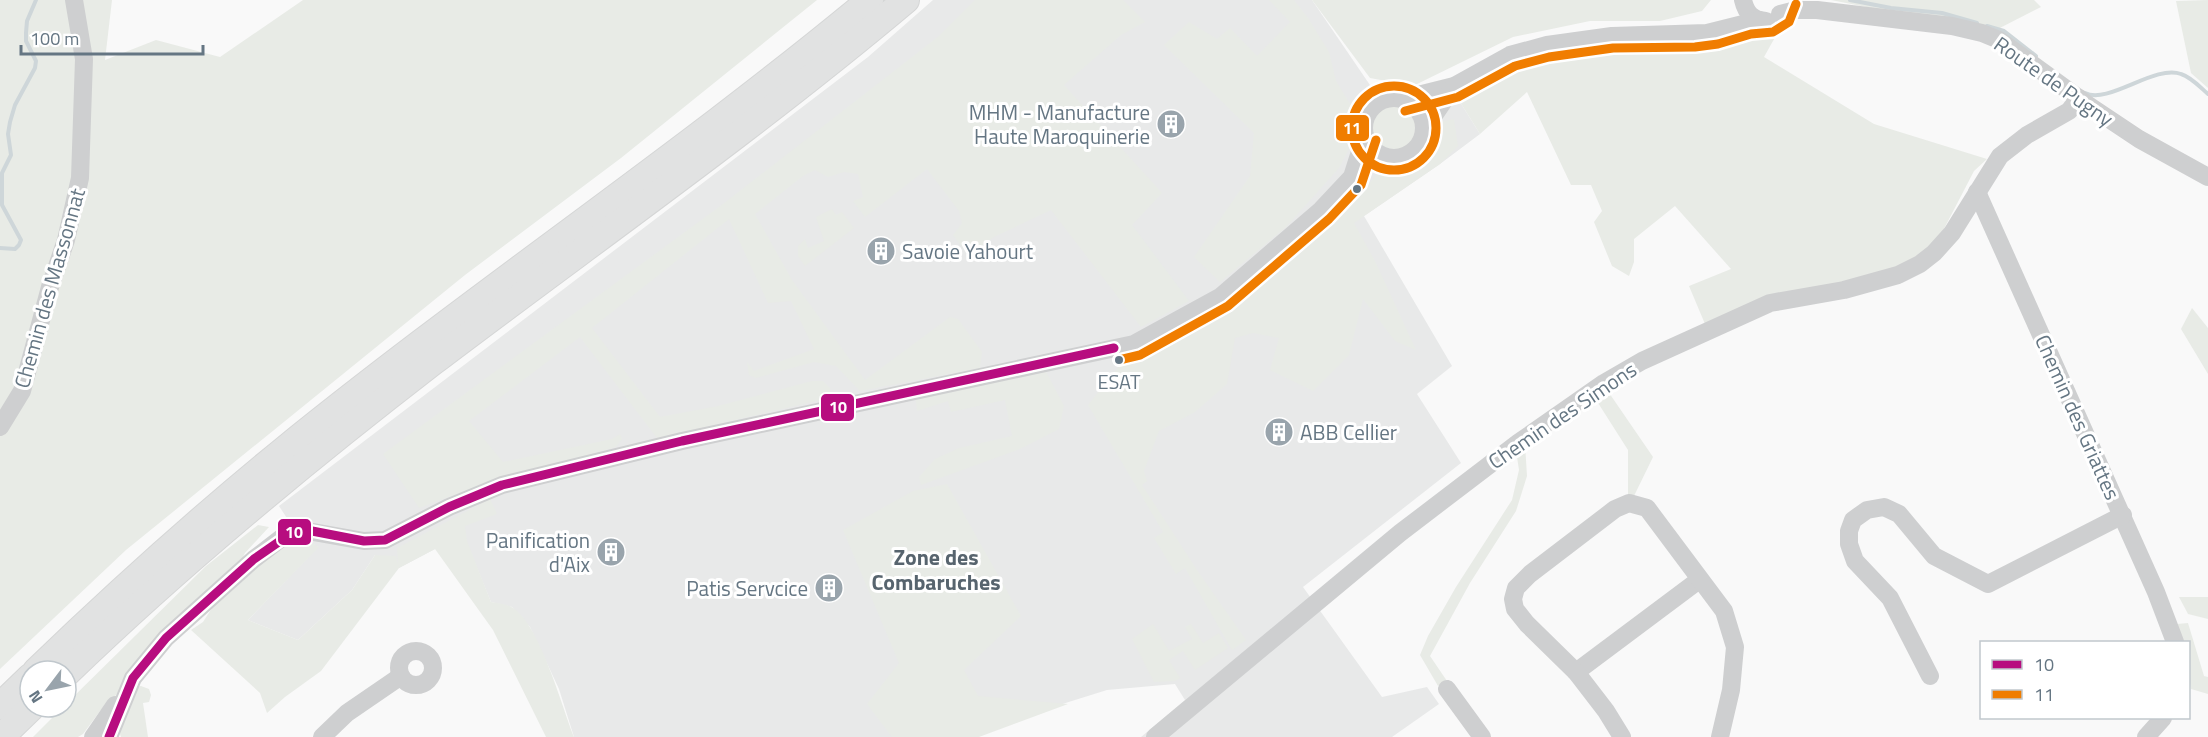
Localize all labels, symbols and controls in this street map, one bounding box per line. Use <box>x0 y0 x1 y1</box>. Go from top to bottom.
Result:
scale bar <box>21 18 202 56</box>
text: 100 m <box>30 25 79 52</box>
street label: Route de Pugny <box>1988 28 2120 134</box>
place label: MHM - Manufacture Haute Maroquinerie <box>969 96 1150 152</box>
building icon: MHM - Manufacture Haute Maroquinerie <box>1155 108 1187 140</box>
line badge: 11 <box>1335 114 1370 142</box>
text: 11 <box>1343 116 1361 140</box>
unlabelled marker <box>1351 183 1363 195</box>
street label: Chemin des Massonnat <box>5 184 93 392</box>
building icon: Savoie Yahourt <box>865 235 897 267</box>
place label: Savoie Yahourt <box>902 235 1034 267</box>
street label: Chemin des Griattes <box>2027 329 2129 505</box>
street label: Chemin des Simons <box>1481 353 1643 477</box>
marker: ESAT <box>1113 354 1125 366</box>
place label: ESAT <box>1097 366 1141 397</box>
line badge: 10 <box>820 393 855 422</box>
text: 10 <box>829 395 847 419</box>
building icon: ABB Cellier <box>1263 416 1295 448</box>
place label: ABB Cellier <box>1300 416 1397 448</box>
line badge: 10 <box>277 518 312 546</box>
text: 10 <box>285 520 303 544</box>
place label: Panification d'Aix <box>486 524 591 580</box>
building icon: Panification d'Aix <box>595 536 627 568</box>
district label: Zone des Combaruches <box>871 540 1001 599</box>
place label: Patis Servcice <box>686 572 808 604</box>
building icon: Patis Servcice <box>813 572 845 604</box>
legend <box>1980 641 2190 719</box>
text: 10 <box>2034 651 2054 678</box>
north arrow <box>18 659 78 719</box>
text: 11 <box>2034 681 2054 708</box>
text: N <box>22 686 48 708</box>

